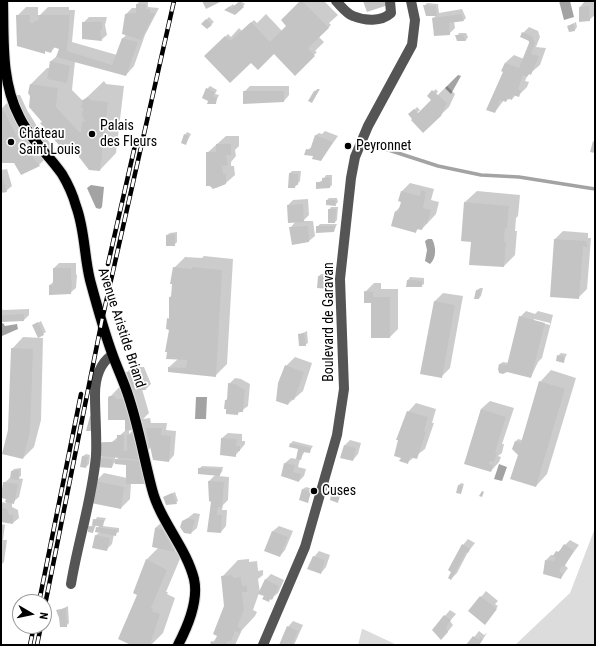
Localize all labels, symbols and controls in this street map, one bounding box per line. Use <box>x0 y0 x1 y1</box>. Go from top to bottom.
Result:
place label: Palais des Fleurs <box>100 118 157 150</box>
place label: Château Saint Louis <box>19 126 80 158</box>
marker: Palais des Fleurs <box>87 129 97 139</box>
marker: Château Saint Louis <box>6 137 16 147</box>
place label: Peyronnet <box>356 138 411 154</box>
marker: Peyronnet <box>343 141 353 151</box>
street label: Boulevard de Garavan <box>321 262 337 382</box>
street label: Avenue Aristide Briand <box>94 266 148 390</box>
place label: Cuses <box>322 483 356 499</box>
marker: Cuses <box>309 486 319 496</box>
north arrow <box>12 594 52 634</box>
text: N <box>36 611 50 620</box>

